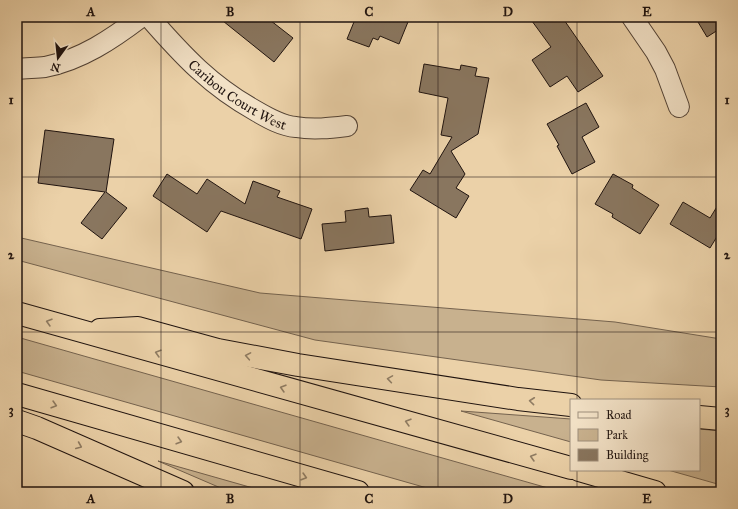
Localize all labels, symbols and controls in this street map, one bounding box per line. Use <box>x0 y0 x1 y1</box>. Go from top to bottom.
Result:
text: A <box>86 4 96 20</box>
text: B <box>226 4 235 20</box>
text: C <box>365 4 374 20</box>
text: D <box>503 4 513 20</box>
text: E <box>642 4 652 20</box>
north arrow <box>38 38 78 78</box>
street label: Caribou Court West <box>185 56 289 133</box>
text: N <box>49 60 62 75</box>
text: 1 <box>8 92 14 108</box>
text: 1 <box>724 92 730 108</box>
text: 2 <box>8 247 15 263</box>
text: 2 <box>724 247 731 263</box>
one-way arrow <box>46 318 53 327</box>
one-way arrow <box>154 349 161 358</box>
one-way arrow <box>245 352 251 361</box>
one-way arrow <box>387 375 393 384</box>
one-way arrow <box>280 384 286 392</box>
one-way arrow <box>529 396 535 405</box>
legend <box>570 399 700 471</box>
one-way arrow <box>51 400 58 409</box>
text: 3 <box>8 402 14 418</box>
text: 3 <box>724 402 730 418</box>
text: Road <box>606 408 632 422</box>
one-way arrow <box>405 419 411 427</box>
text: Park <box>606 428 628 442</box>
one-way arrow <box>176 436 183 445</box>
one-way arrow <box>75 442 82 450</box>
text: Building <box>606 448 649 463</box>
one-way arrow <box>530 453 537 462</box>
one-way arrow <box>301 472 308 481</box>
text: A <box>86 491 96 507</box>
text: B <box>226 491 235 507</box>
text: C <box>365 491 374 507</box>
text: D <box>503 491 513 507</box>
text: E <box>642 491 652 507</box>

